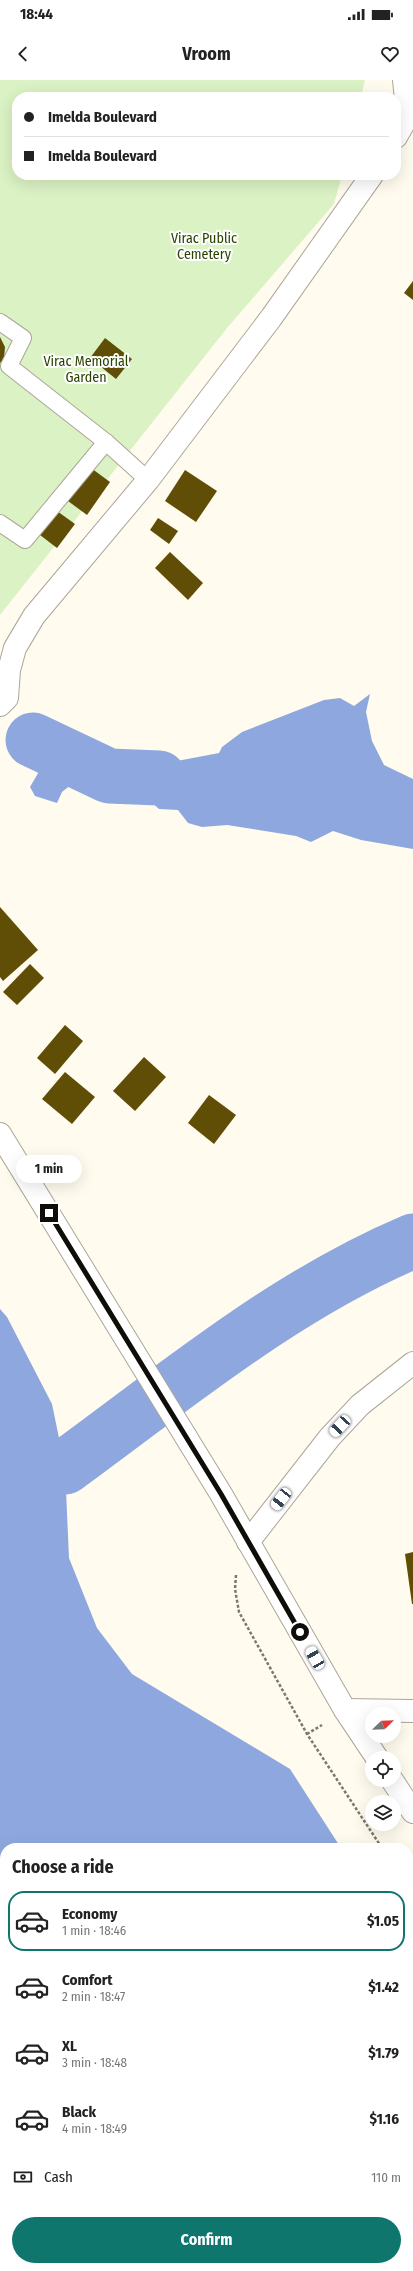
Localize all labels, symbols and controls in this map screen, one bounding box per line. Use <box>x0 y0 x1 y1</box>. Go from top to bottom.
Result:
text: 18:44 <box>20 5 53 23</box>
icon: back <box>12 43 34 65</box>
text: Vroom <box>182 43 231 65</box>
icon: heart <box>379 43 401 65</box>
text: Imelda Boulevard <box>48 108 157 126</box>
text: Imelda Boulevard <box>48 147 157 165</box>
park label: Virac Public Cemetery <box>171 230 237 263</box>
park label: Virac Memorial Garden <box>43 353 129 386</box>
callout: 1 min <box>16 1155 82 1183</box>
text: 1 min <box>35 1161 63 1176</box>
route end <box>40 1204 58 1222</box>
car <box>327 1413 353 1439</box>
car <box>269 1486 293 1512</box>
route start <box>291 1623 309 1641</box>
car <box>304 1645 326 1671</box>
north arrow <box>365 1707 401 1743</box>
map controls <box>365 1707 401 1831</box>
button: locate <box>365 1751 401 1787</box>
button: layers <box>365 1795 401 1831</box>
text: Choose a ride <box>12 1856 114 1878</box>
icon: car <box>14 1903 50 1939</box>
text: Economy <box>62 1905 117 1923</box>
text: $1.05 <box>367 1912 399 1930</box>
text: 1 min · 18:46 <box>62 1923 126 1938</box>
icon: car <box>14 1969 50 2005</box>
text: Comfort <box>62 1971 113 1989</box>
text: $1.42 <box>368 1978 399 1996</box>
text: 2 min · 18:47 <box>62 1989 125 2004</box>
icon: car <box>14 2035 50 2071</box>
text: XL <box>62 2037 77 2055</box>
text: $1.79 <box>368 2044 399 2062</box>
text: 3 min · 18:48 <box>62 2055 127 2070</box>
icon: car <box>14 2101 50 2137</box>
text: Black <box>62 2103 96 2121</box>
text: $1.16 <box>370 2110 399 2128</box>
text: 4 min · 18:49 <box>62 2121 127 2136</box>
icon: cash <box>12 2166 34 2188</box>
text: Cash <box>44 2168 73 2186</box>
text: 110 m <box>371 2170 401 2185</box>
button: Confirm <box>12 2217 401 2263</box>

